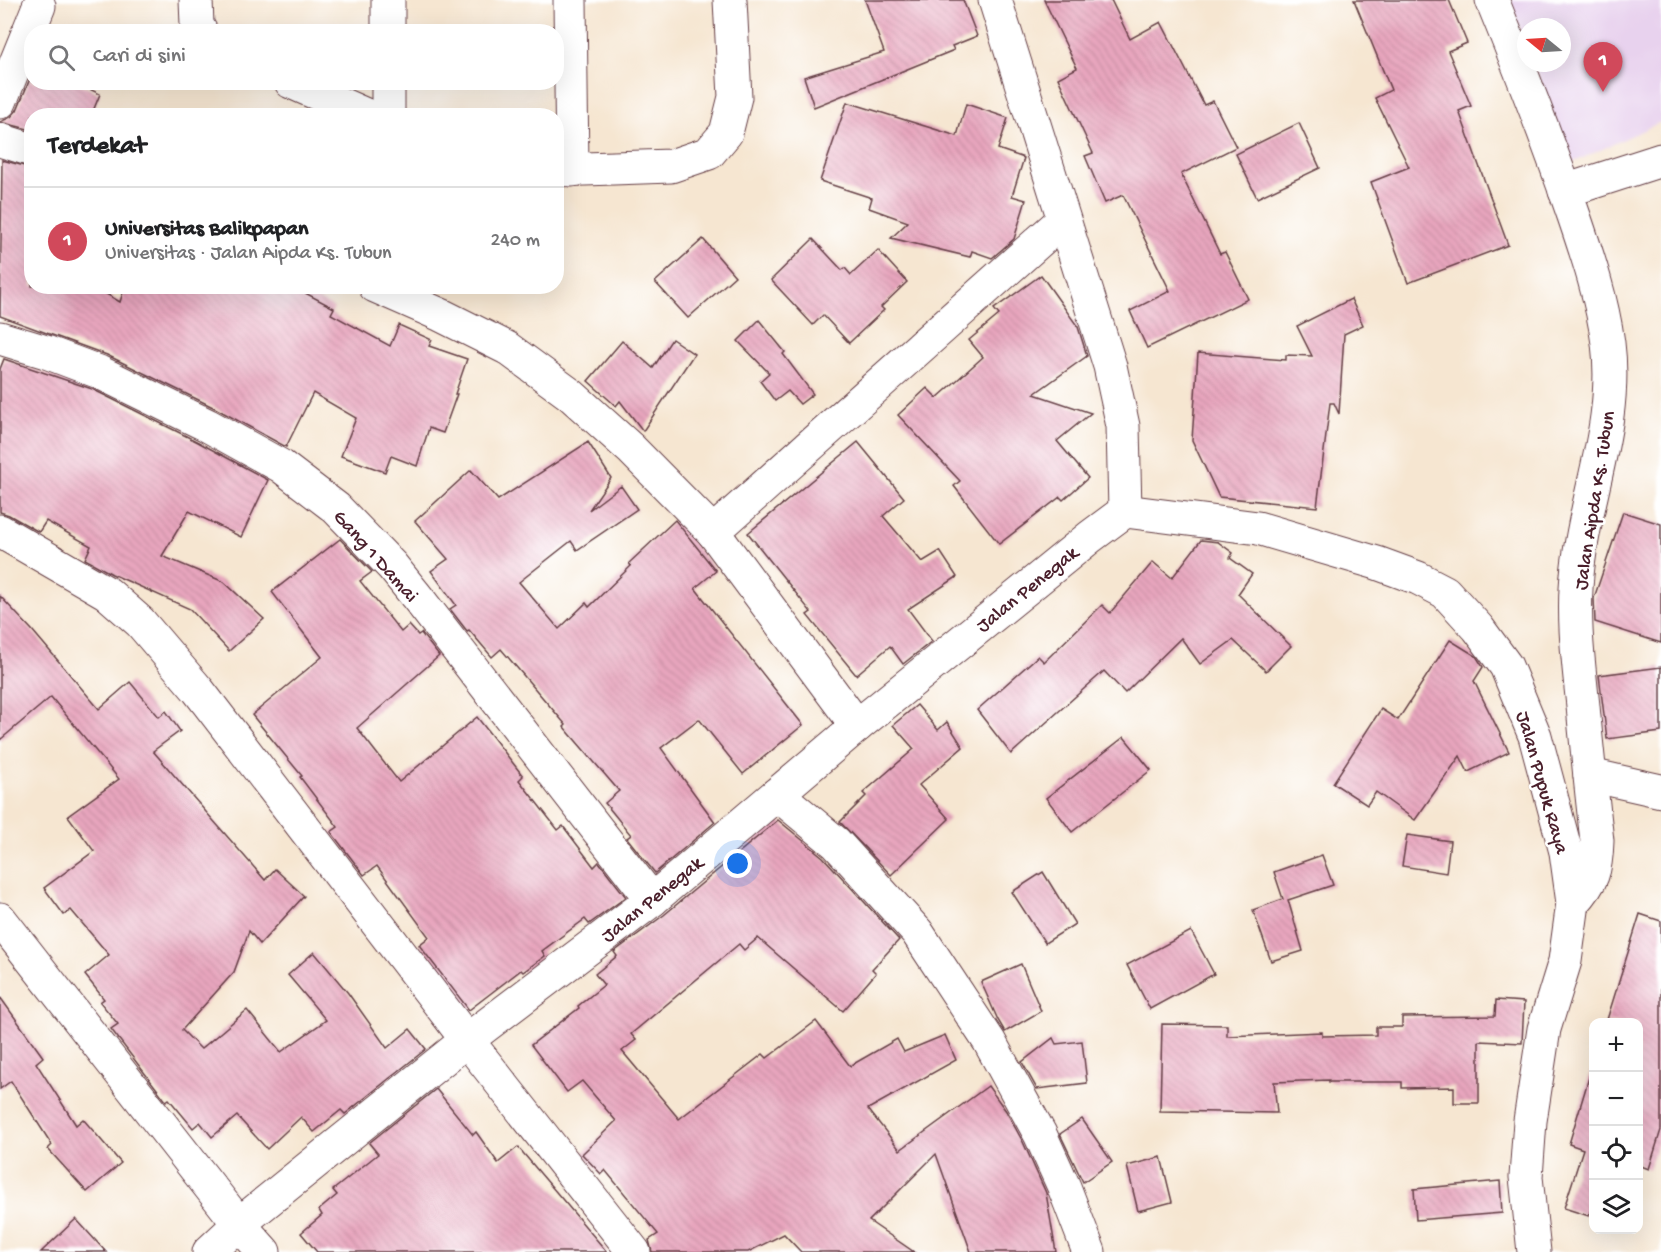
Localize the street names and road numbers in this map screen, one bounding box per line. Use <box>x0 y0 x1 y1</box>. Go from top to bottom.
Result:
street label: Jalan Aipda Ks. Tubun <box>1571 409 1622 592</box>
street label: Gang 1 Damai <box>327 507 422 608</box>
street label: Jalan Penegak <box>973 541 1085 639</box>
street label: Jalan Pupuk Raya <box>1509 709 1572 858</box>
street label: Jalan Penegak <box>598 851 710 949</box>

